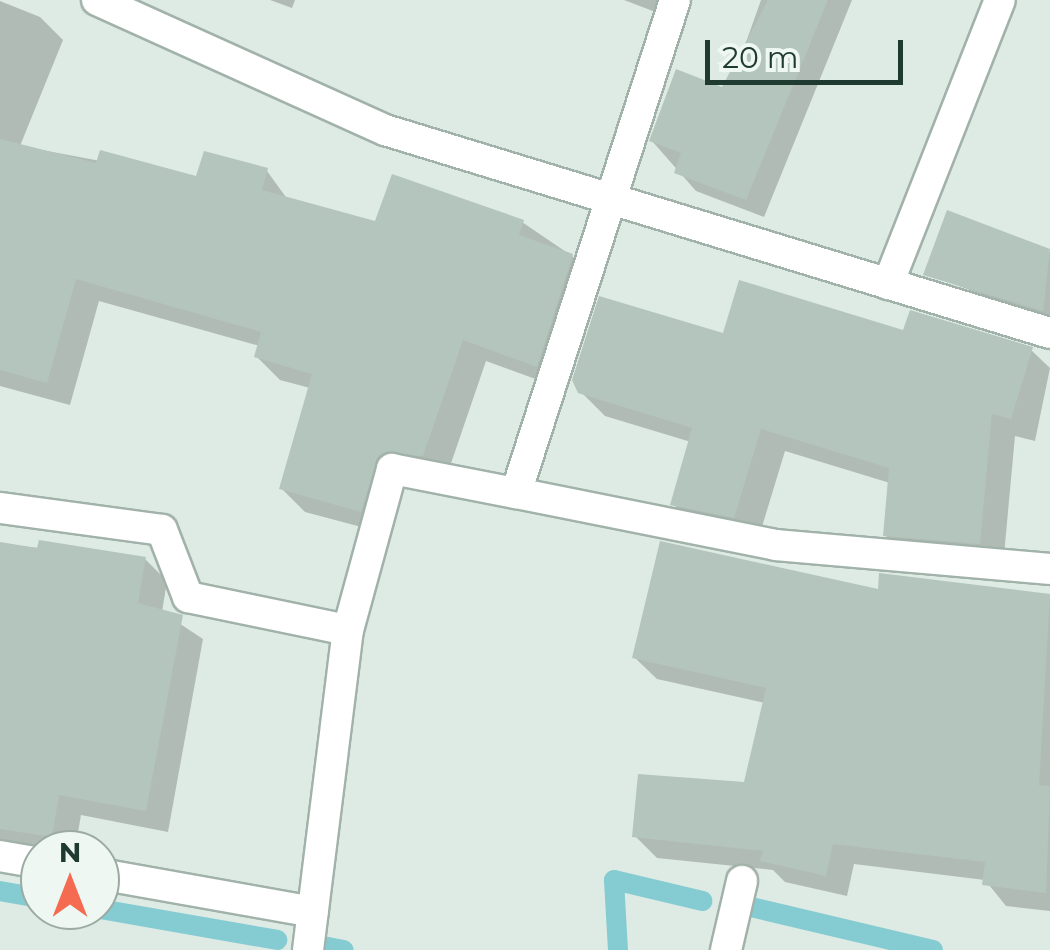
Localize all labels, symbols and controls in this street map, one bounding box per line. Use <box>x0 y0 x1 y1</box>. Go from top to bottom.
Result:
scale bar <box>710 20 908 82</box>
text: 20 m <box>722 39 799 76</box>
north arrow <box>20 830 120 930</box>
text: N <box>59 835 81 869</box>

